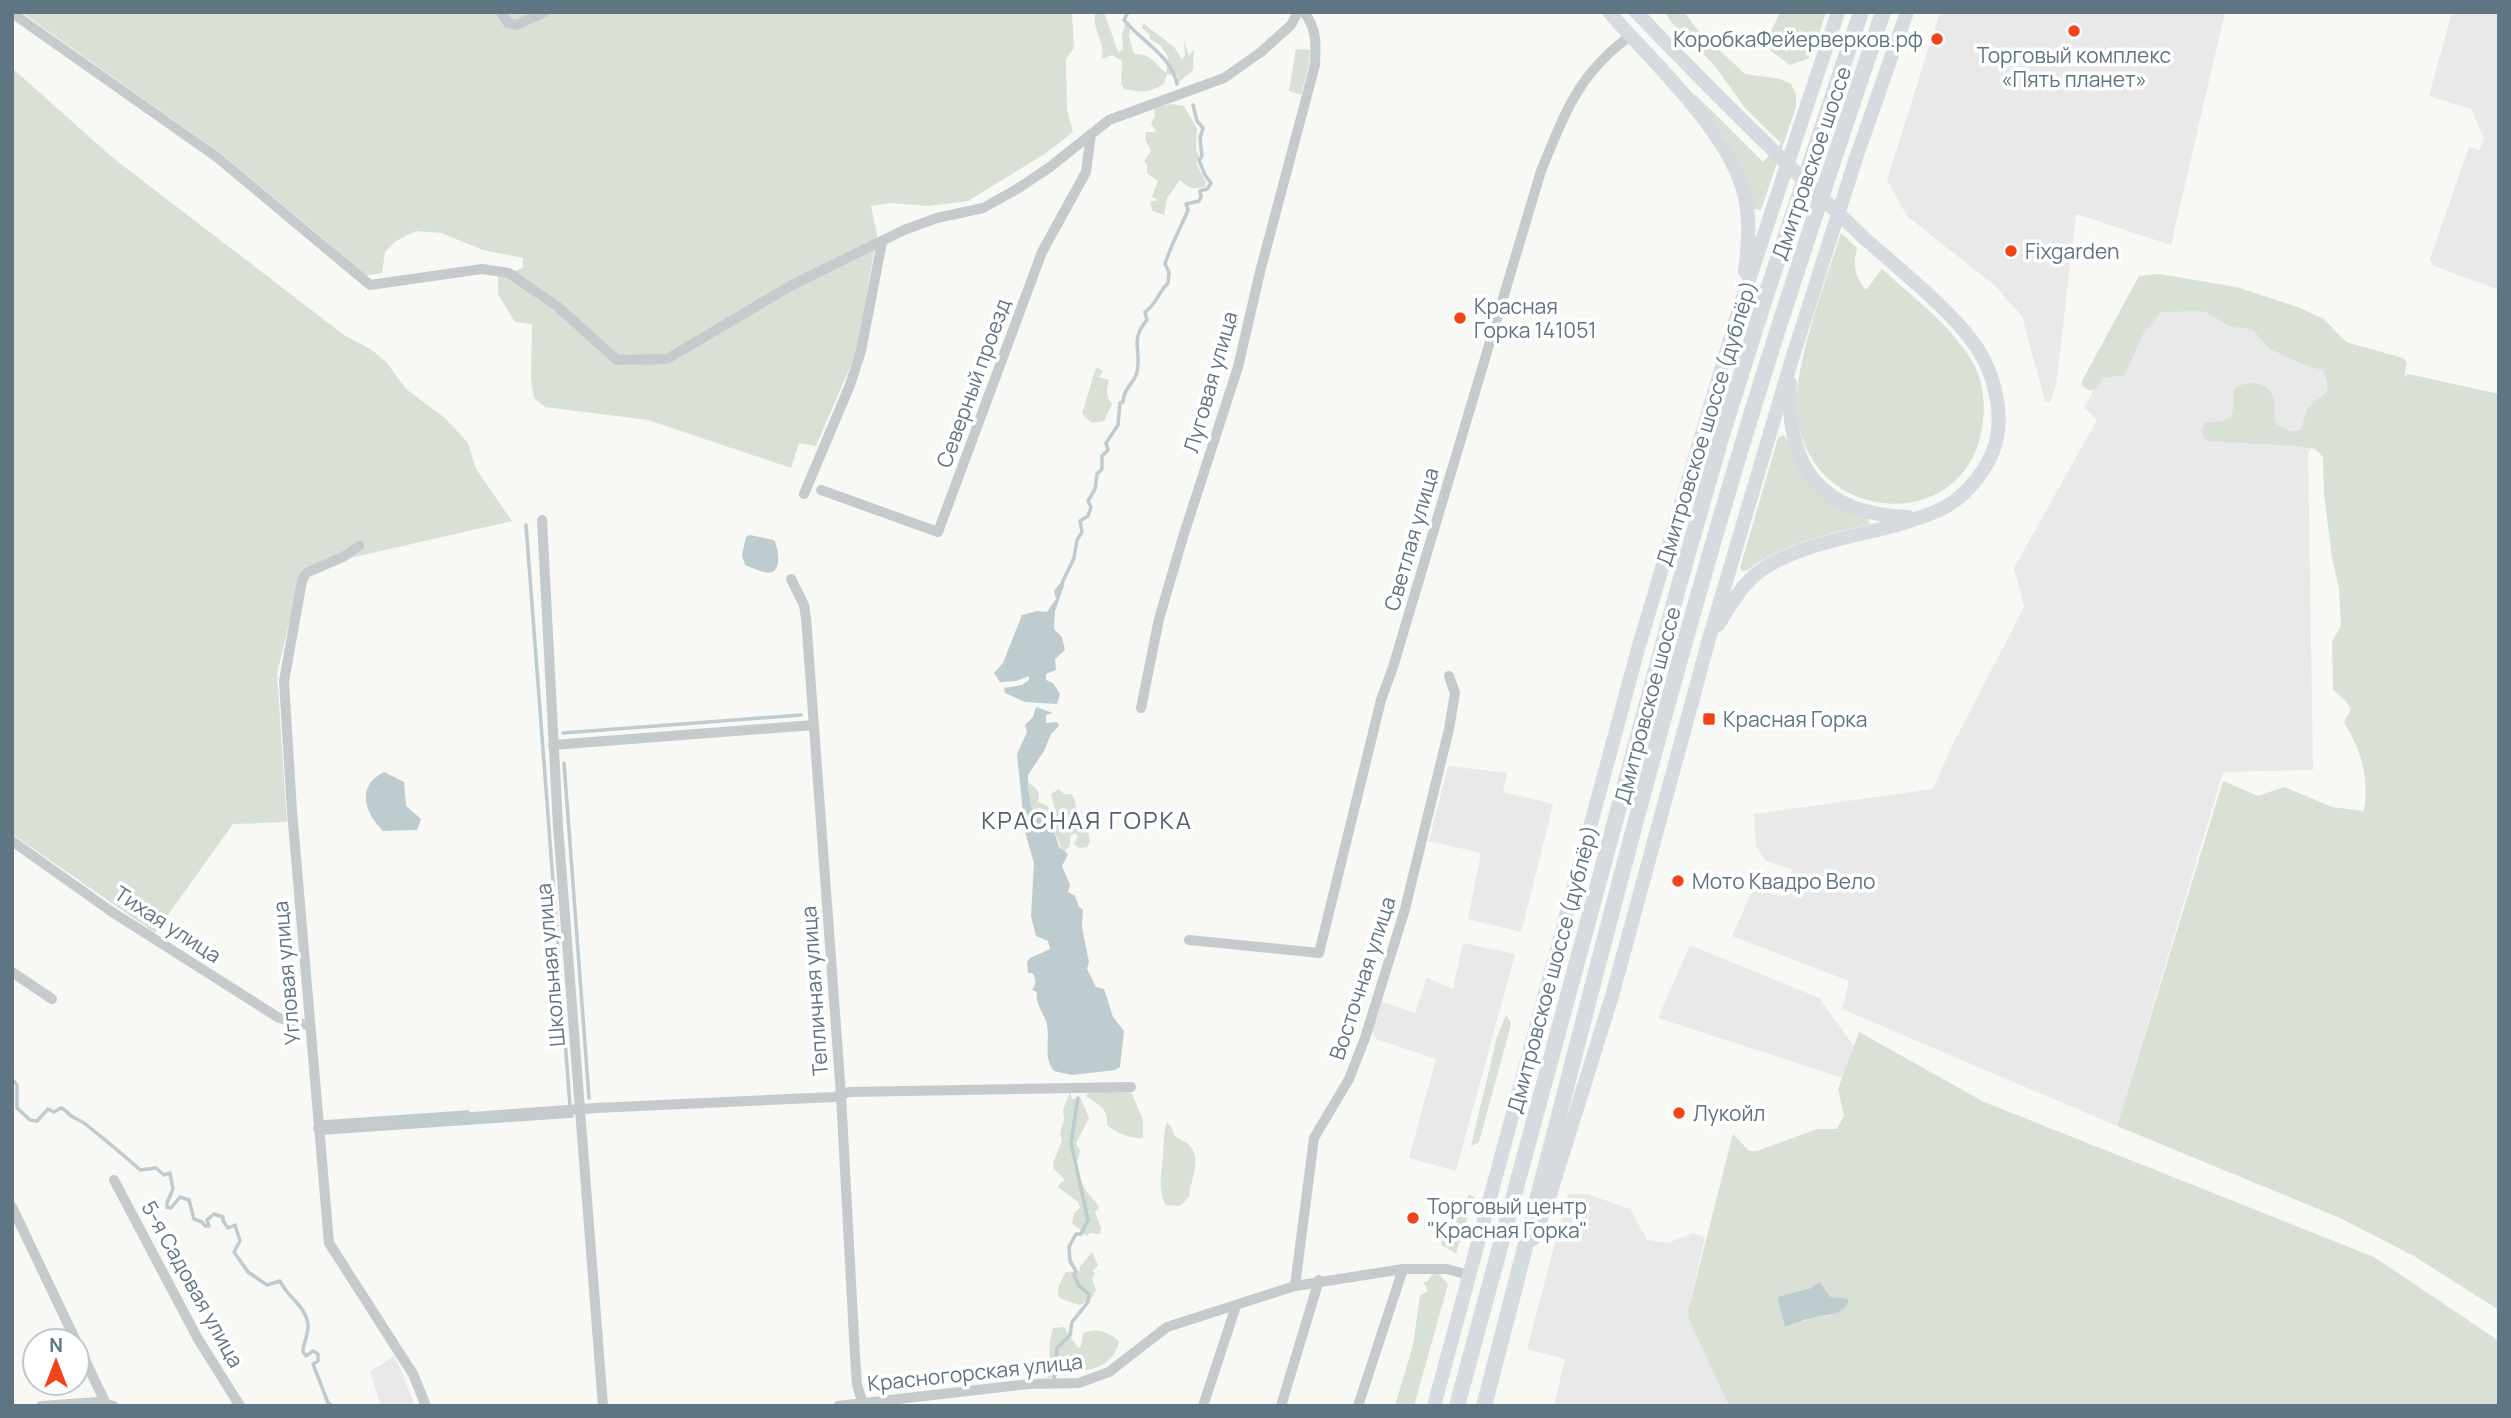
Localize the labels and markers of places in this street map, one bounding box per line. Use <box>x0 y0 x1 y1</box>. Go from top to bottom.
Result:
marker: Торговый комплекс «Пять планет» <box>2066 23 2082 39</box>
place label: КоробкаФейерверков.рф <box>1673 25 1923 53</box>
marker: КоробкаФейерверков.рф <box>1929 31 1945 47</box>
place label: Торговый комплекс «Пять планет» <box>1977 41 2171 93</box>
place label: Fixgarden <box>2025 237 2119 265</box>
marker: Fixgarden <box>2003 243 2019 259</box>
place label: Красная Горка 141051 <box>1474 292 1596 344</box>
marker: Красная Горка 141051 <box>1452 310 1468 326</box>
place label: Красная Горка <box>1723 705 1867 733</box>
marker: Красная Горка <box>1701 711 1717 727</box>
place label: Мото Квадро Вело <box>1692 867 1876 895</box>
marker: Мото Квадро Вело <box>1670 873 1686 889</box>
place label: Лукойл <box>1693 1099 1765 1127</box>
marker: Лукойл <box>1671 1105 1687 1121</box>
place label: Торговый центр "Красная Горка" <box>1427 1192 1588 1244</box>
marker: Торговый центр "Красная Горка" <box>1405 1210 1421 1226</box>

